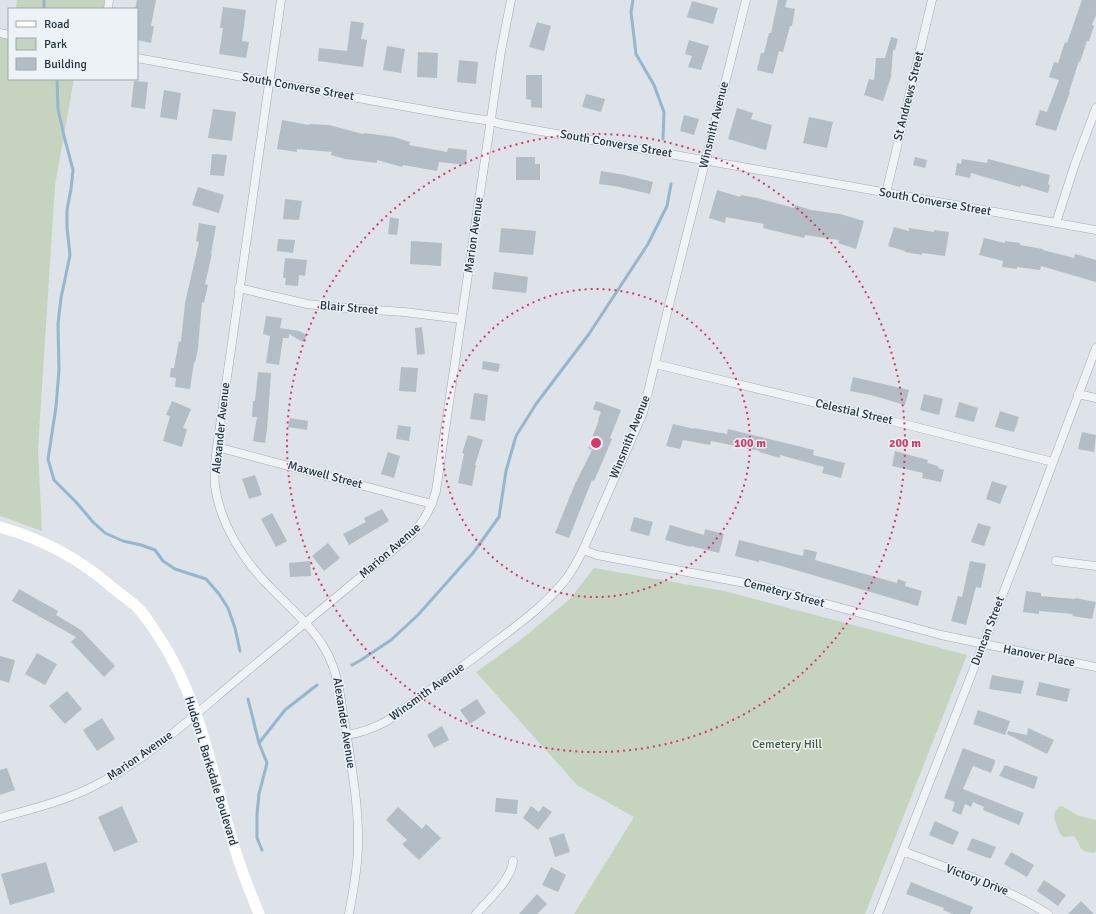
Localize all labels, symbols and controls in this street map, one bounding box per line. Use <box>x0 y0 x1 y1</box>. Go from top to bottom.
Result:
legend <box>8 8 138 80</box>
text: Road <box>44 17 70 32</box>
text: Park <box>44 37 67 52</box>
street label: St Andrews Street <box>891 50 927 142</box>
text: Building <box>44 57 87 72</box>
street label: South Converse Street <box>241 70 355 104</box>
street label: Winsmith Avenue <box>696 80 732 170</box>
street label: South Converse Street <box>559 127 673 161</box>
street label: South Converse Street <box>878 185 992 219</box>
street label: Marion Avenue <box>461 196 487 274</box>
street label: Blair Street <box>319 298 379 318</box>
street label: Alexander Avenue <box>209 382 233 474</box>
street label: Winsmith Avenue <box>606 393 654 481</box>
street label: Celestial Street <box>814 396 894 428</box>
centre of rings <box>589 436 603 450</box>
text: 100 m <box>734 436 766 451</box>
text: 200 m <box>889 436 921 451</box>
street label: Maxwell Street <box>286 458 364 492</box>
street label: Marion Avenue <box>356 520 424 582</box>
street label: Cemetery Street <box>742 575 826 611</box>
street label: Duncan Street <box>968 594 1008 668</box>
street label: Hanover Place <box>1002 642 1076 670</box>
street label: Winsmith Avenue <box>387 660 467 724</box>
street label: Alexander Avenue <box>329 677 359 769</box>
street label: Hudson L Barksdale Boulevard <box>181 694 241 848</box>
street label: Marion Avenue <box>104 728 176 784</box>
park label: Cemetery Hill <box>752 737 823 752</box>
street label: Victory Drive <box>944 861 1010 899</box>

